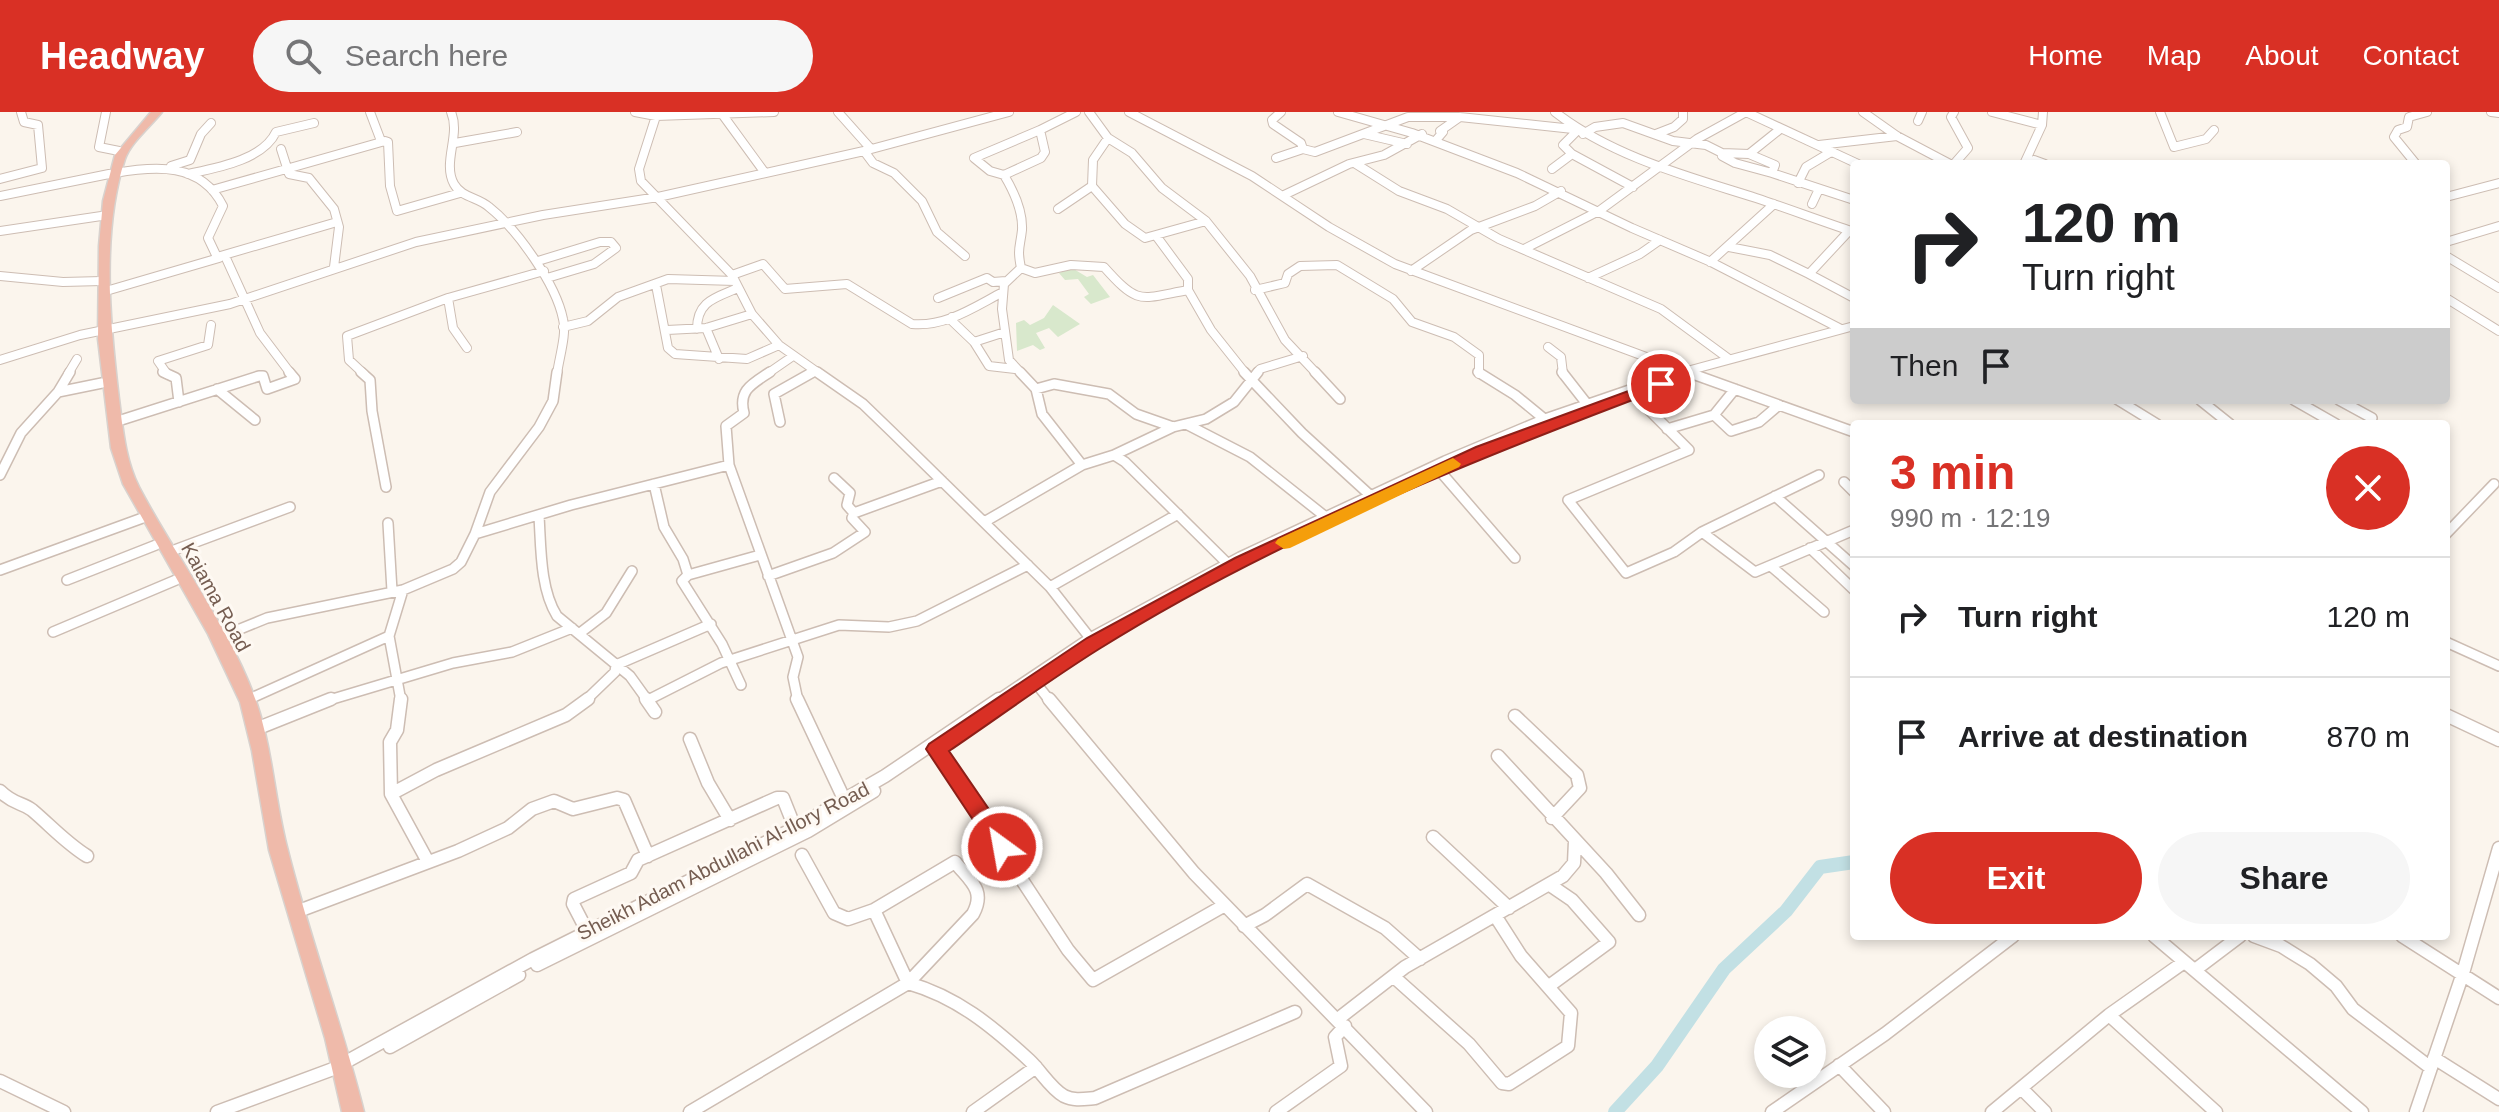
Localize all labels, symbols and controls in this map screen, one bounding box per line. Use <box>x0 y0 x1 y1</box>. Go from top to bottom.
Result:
search box <box>253 20 813 92</box>
icon: search <box>281 34 325 78</box>
text: Headway <box>40 35 205 77</box>
text: Search here <box>345 39 508 72</box>
text: Home <box>2028 40 2103 71</box>
text: Map <box>2147 40 2201 71</box>
text: About <box>2245 40 2319 71</box>
text: Contact <box>2363 40 2459 71</box>
text: 120 m <box>2022 191 2181 254</box>
icon: right <box>1890 192 1994 296</box>
text: Turn right <box>2022 257 2175 298</box>
icon: arrive <box>1974 344 2018 388</box>
text: Then <box>1890 349 1958 382</box>
pin <box>1627 350 1695 418</box>
icon: arrive <box>1639 362 1683 406</box>
text: 3 min <box>1890 446 2015 499</box>
button: close <box>2326 446 2410 530</box>
text: 990 m · 12:19 <box>1890 503 2050 533</box>
street label: Kaiama Road <box>177 539 255 655</box>
icon: right <box>1890 595 1934 639</box>
text: Turn right <box>1958 600 2097 633</box>
text: 120 m <box>2327 600 2410 633</box>
icon: arrive <box>1890 715 1934 759</box>
text: Arrive at destination <box>1958 720 2248 753</box>
text: 870 m <box>2327 720 2410 753</box>
street label: Sheikh Adam Abdullahi Al-Ilory Road <box>573 778 873 944</box>
position arrow <box>960 805 1044 889</box>
button: Exit <box>1890 832 2142 924</box>
button: Share <box>2158 832 2410 924</box>
map controls <box>1754 1016 1826 1088</box>
button: layers <box>1754 1016 1826 1088</box>

